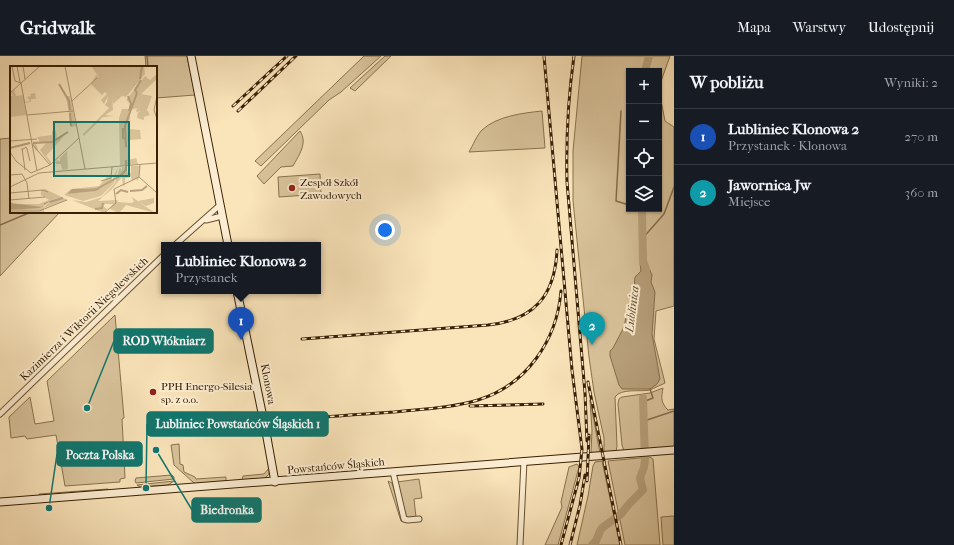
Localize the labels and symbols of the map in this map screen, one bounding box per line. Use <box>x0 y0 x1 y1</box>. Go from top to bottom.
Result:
inset map <box>10 66 157 213</box>
place label: Zespół Szkół Zawodowych <box>300 176 363 202</box>
marker: Zespół Szkół Zawodowych <box>287 183 297 193</box>
your location <box>375 220 395 240</box>
street label: Kazimierza i Wiktorii Niegolewskich <box>17 254 151 384</box>
water label: Lublinica <box>622 285 642 334</box>
pin: 1 <box>228 307 254 340</box>
pin: 2 <box>579 312 605 345</box>
callout: ROD Włókniarz <box>114 329 213 353</box>
text: ROD Włókniarz <box>122 334 206 348</box>
street label: Klonowa <box>258 362 278 406</box>
place label: PPH Energo-Silesia sp. z o.o. <box>161 380 253 406</box>
marker: PPH Energo-Silesia sp. z o.o. <box>148 387 158 397</box>
callout: Lubliniec Powstańców Śląskich 1 <box>147 412 328 436</box>
text: Lubliniec Powstańców Śląskich 1 <box>156 416 320 432</box>
callout: Poczta Polska <box>57 442 142 466</box>
text: Poczta Polska <box>66 448 135 462</box>
street label: Powstańców Śląskich <box>287 455 386 477</box>
callout: Biedronka <box>192 498 261 522</box>
text: Biedronka <box>200 503 254 517</box>

